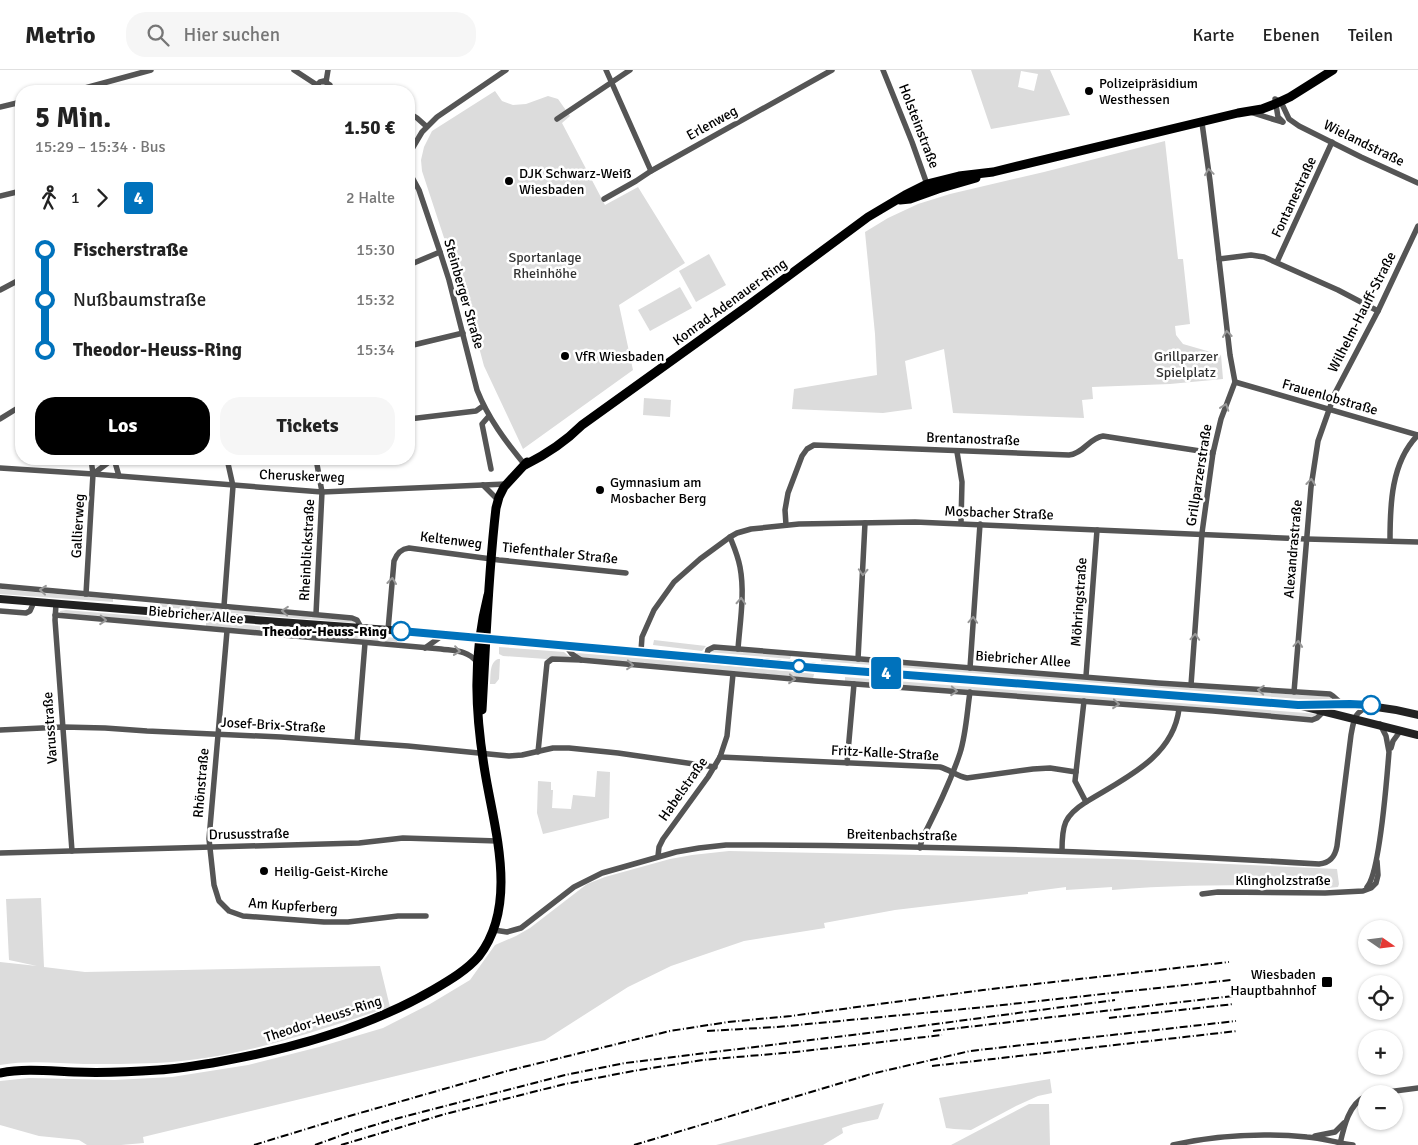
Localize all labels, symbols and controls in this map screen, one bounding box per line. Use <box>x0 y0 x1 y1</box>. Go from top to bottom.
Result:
search box <box>126 12 476 57</box>
text: Metrio <box>25 20 96 50</box>
icon: search <box>144 21 172 49</box>
text: Hier suchen <box>184 23 280 47</box>
text: Karte <box>1192 24 1234 46</box>
text: Ebenen <box>1262 24 1320 46</box>
text: Teilen <box>1348 24 1393 46</box>
place label: Polizeipräsidium Westhessen <box>1099 75 1198 108</box>
street label: Holsteinstraße <box>895 81 943 171</box>
marker: Polizeipräsidium Westhessen <box>1083 85 1095 97</box>
text: 5 Min. <box>35 101 111 135</box>
street label: Erlenweg <box>683 102 741 144</box>
text: 1.50 € <box>344 116 395 140</box>
street label: Wielandstraße <box>1321 116 1407 170</box>
text: 15:29 – 15:34 · Bus <box>35 137 166 157</box>
street label: Fontanestraße <box>1268 154 1320 240</box>
place label: DJK Schwarz-Weiß Wiesbaden <box>519 165 632 198</box>
one-way arrow <box>1204 168 1215 176</box>
marker: DJK Schwarz-Weiß Wiesbaden <box>503 175 515 187</box>
icon: walk <box>35 184 63 212</box>
icon: forward <box>88 184 116 212</box>
text: 4 <box>134 187 143 209</box>
text: 1 <box>71 188 80 208</box>
text: 2 Halte <box>346 188 395 208</box>
street label: Steinberger Straße <box>440 237 488 351</box>
text: Fischerstraße <box>73 238 188 262</box>
text: 15:30 <box>356 240 395 260</box>
park label: Sportanlage Rheinhöhe <box>508 249 582 282</box>
street label: Wilhelm-Hauff-Straße <box>1324 249 1400 375</box>
street label: Konrad-Adenauer-Ring <box>670 255 790 349</box>
text: Nußbaumstraße <box>73 288 206 312</box>
text: 15:32 <box>356 290 395 310</box>
one-way arrow <box>1222 329 1233 337</box>
text: Theodor-Heuss-Ring <box>73 338 242 362</box>
text: 15:34 <box>356 340 395 360</box>
place label: VfR Wiesbaden <box>575 348 664 365</box>
park label: Grillparzer Spielplatz <box>1154 348 1219 381</box>
marker: VfR Wiesbaden <box>559 350 571 362</box>
street label: Frauenlobstraße <box>1280 375 1380 419</box>
button: Los <box>35 397 210 455</box>
button: Tickets <box>220 397 395 455</box>
one-way arrow <box>1219 403 1229 412</box>
street label: Grillparzerstraße <box>1183 423 1215 527</box>
street label: Brentanostraße <box>926 429 1020 449</box>
street label: Cheruskerweg <box>259 466 345 486</box>
place label: Gymnasium am Mosbacher Berg <box>610 474 707 507</box>
one-way arrow <box>1305 477 1316 485</box>
marker: Gymnasium am Mosbacher Berg <box>594 484 606 496</box>
street label: Gallierweg <box>68 493 88 559</box>
street label: Rheinblickstraße <box>296 498 318 602</box>
street label: Alexandrastraße <box>1280 499 1306 599</box>
street label: Mosbacher Straße <box>944 503 1054 523</box>
street label: Keltenweg <box>419 528 483 552</box>
street label: Tiefenthaler Straße <box>501 538 619 568</box>
street label: Möhringstraße <box>1067 557 1091 647</box>
one-way arrow <box>857 568 868 576</box>
one-way arrow <box>386 577 397 585</box>
one-way arrow <box>39 585 47 596</box>
one-way arrow <box>736 596 747 604</box>
street label: Biebricher Allee <box>148 602 244 628</box>
one-way arrow <box>280 606 288 617</box>
one-way arrow <box>100 614 108 625</box>
one-way arrow <box>968 615 979 623</box>
marker: Theodor-Heuss-Ring <box>391 621 411 641</box>
place label: Theodor-Heuss-Ring <box>262 623 387 640</box>
one-way arrow <box>1189 632 1200 640</box>
one-way arrow <box>1292 639 1303 647</box>
one-way arrow <box>453 645 461 656</box>
street label: Biebricher Allee <box>975 647 1071 671</box>
line badge: 4 <box>870 657 902 689</box>
one-way arrow <box>626 659 634 670</box>
unlabelled marker <box>792 659 806 673</box>
text: 4 <box>881 662 891 684</box>
one-way arrow <box>788 674 796 685</box>
one-way arrow <box>950 685 958 696</box>
one-way arrow <box>1257 685 1265 696</box>
street label: Varusstraße <box>39 691 61 765</box>
unlabelled marker <box>1361 695 1381 715</box>
one-way arrow <box>1112 698 1120 709</box>
street label: Josef-Brix-Straße <box>220 714 326 736</box>
street label: Fritz-Kalle-Straße <box>831 742 939 764</box>
street label: Rhönstraße <box>189 747 213 819</box>
street label: Habelstraße <box>655 754 711 824</box>
street label: Drususstraße <box>208 825 290 843</box>
street label: Breitenbachstraße <box>846 826 958 844</box>
place label: Heilig-Geist-Kirche <box>274 863 388 880</box>
marker: Heilig-Geist-Kirche <box>258 865 270 877</box>
street label: Klingholzstraße <box>1235 872 1331 889</box>
street label: Am Kupferberg <box>248 894 338 918</box>
north arrow <box>1358 920 1402 965</box>
map controls <box>1358 920 1403 1130</box>
place label: Wiesbaden Hauptbahnhof <box>1230 966 1317 999</box>
marker: Wiesbaden Hauptbahnhof <box>1320 975 1334 989</box>
button: locate <box>1358 975 1403 1020</box>
street label: Theodor-Heuss-Ring <box>262 992 384 1046</box>
button: + <box>1358 1030 1403 1075</box>
button: − <box>1358 1085 1403 1130</box>

